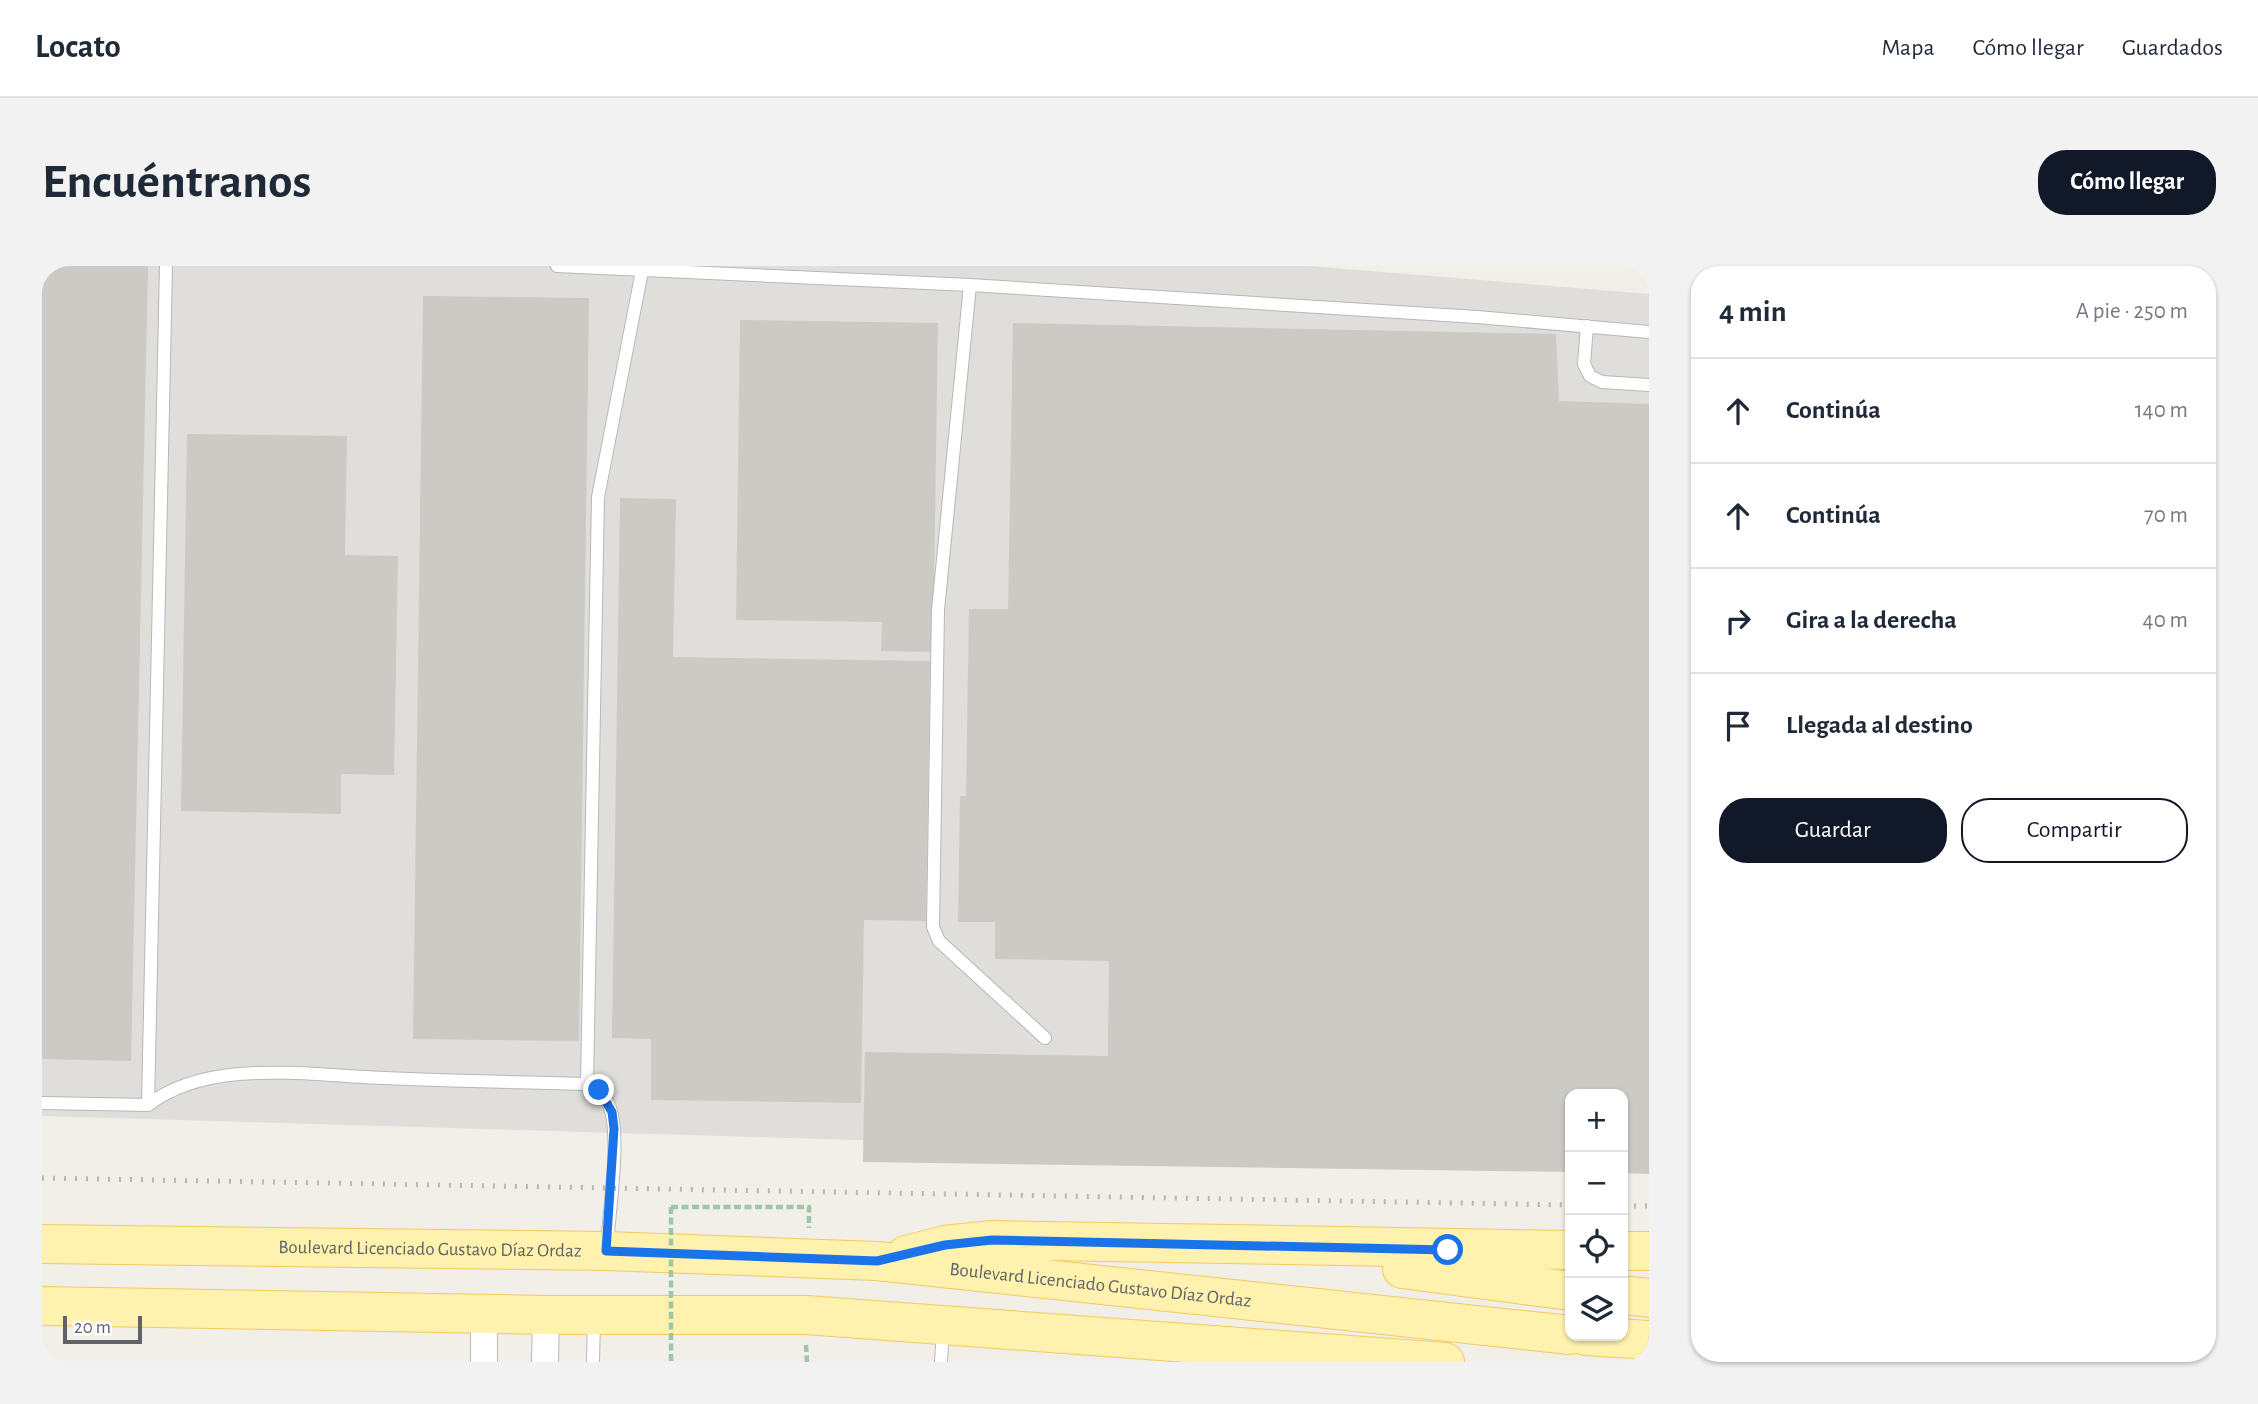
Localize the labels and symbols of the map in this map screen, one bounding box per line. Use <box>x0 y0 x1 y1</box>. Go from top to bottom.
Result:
route end <box>583 1074 614 1105</box>
route start <box>1432 1234 1463 1265</box>
street label: Boulevard Licenciado Gustavo Díaz Ordaz <box>278 1237 582 1260</box>
street label: Boulevard Licenciado Gustavo Díaz Ordaz <box>949 1259 1252 1310</box>
scale bar <box>63 1313 142 1345</box>

